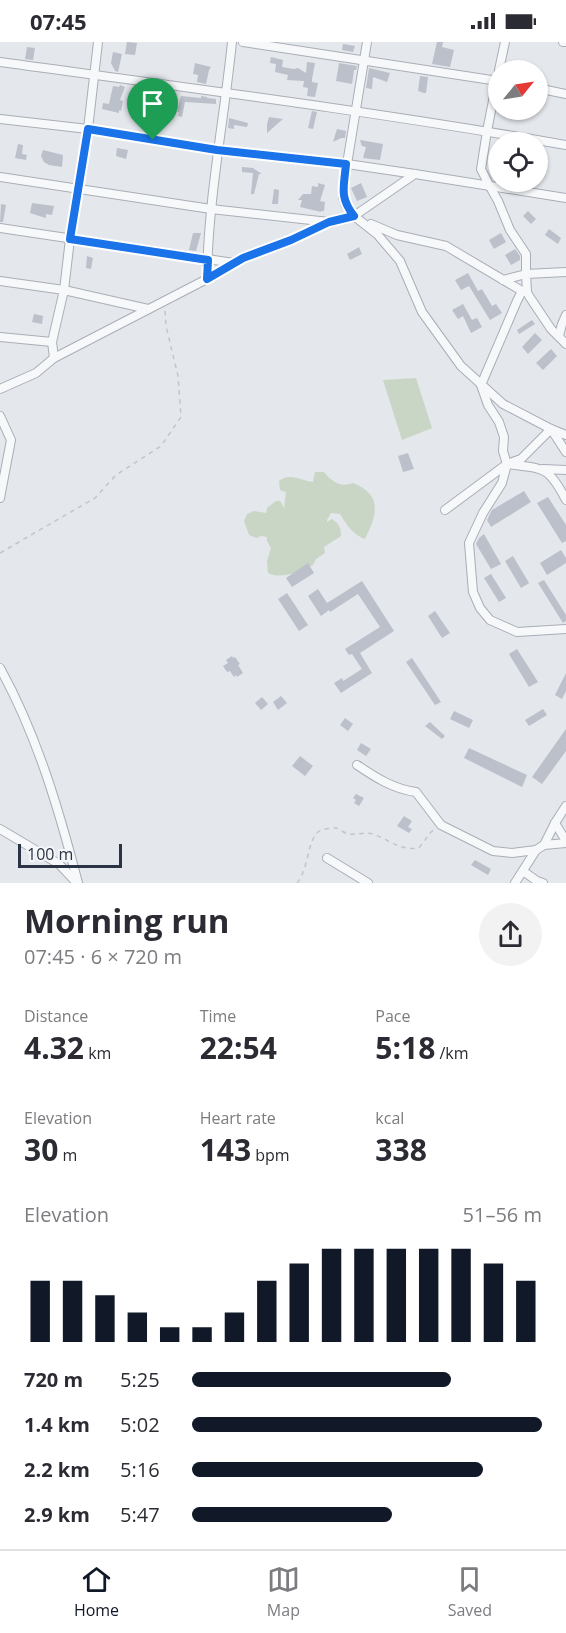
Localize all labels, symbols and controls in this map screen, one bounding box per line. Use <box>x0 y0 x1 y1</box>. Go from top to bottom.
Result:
text: 07:45 <box>30 6 87 36</box>
north arrow <box>488 60 548 120</box>
map controls <box>488 60 548 192</box>
pin <box>127 78 178 140</box>
icon: arrive <box>136 87 169 120</box>
button: locate <box>488 132 548 192</box>
scale bar <box>18 841 122 869</box>
text: 100 m <box>27 843 73 865</box>
text: Morning run <box>24 898 230 943</box>
button: share <box>479 903 542 966</box>
text: 07:45 · 6 × 720 m <box>24 943 182 970</box>
text: Distance <box>24 1005 88 1027</box>
text: Time <box>200 1005 236 1027</box>
text: Pace <box>375 1005 411 1027</box>
text: 4.32 <box>24 1027 84 1068</box>
text: 22:54 <box>200 1027 277 1068</box>
text: 5:18 <box>375 1027 435 1068</box>
text: km <box>84 1042 111 1064</box>
text: /km <box>435 1042 469 1064</box>
text: Elevation <box>24 1107 92 1129</box>
text: Heart rate <box>200 1107 276 1129</box>
text: kcal <box>375 1107 404 1129</box>
text: 30 <box>24 1129 58 1170</box>
text: 143 <box>200 1129 251 1170</box>
text: 338 <box>375 1129 427 1170</box>
text: m <box>58 1144 77 1166</box>
text: bpm <box>251 1144 290 1166</box>
text: Elevation <box>24 1201 109 1228</box>
text: 51–56 m <box>463 1201 542 1228</box>
text: 720 m <box>24 1366 83 1393</box>
text: 5:25 <box>120 1366 160 1393</box>
text: 1.4 km <box>24 1411 90 1438</box>
text: 5:02 <box>120 1411 160 1438</box>
text: 2.2 km <box>24 1456 90 1483</box>
text: 5:16 <box>120 1456 160 1483</box>
text: 2.9 km <box>24 1501 90 1528</box>
text: 5:47 <box>120 1501 160 1528</box>
tab: Home <box>74 1563 119 1621</box>
tab: Map <box>267 1563 300 1621</box>
tab: Saved <box>448 1563 492 1621</box>

